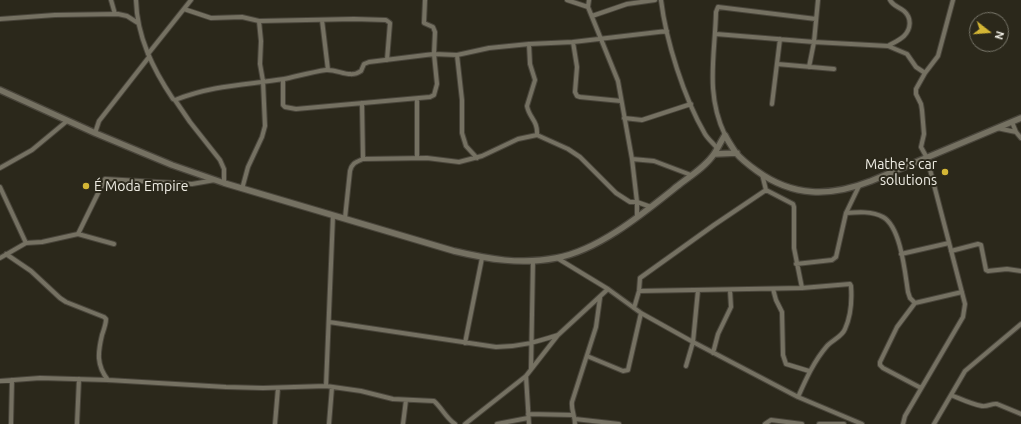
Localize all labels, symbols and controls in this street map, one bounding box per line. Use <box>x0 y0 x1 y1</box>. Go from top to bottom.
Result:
north arrow <box>969 12 1009 52</box>
text: N <box>993 30 1006 41</box>
place label: Mathe's car solutions <box>865 156 937 188</box>
marker: Mathe's car solutions <box>940 167 950 177</box>
place label: É Moda Empire <box>94 178 189 194</box>
marker: É Moda Empire <box>81 181 91 191</box>

